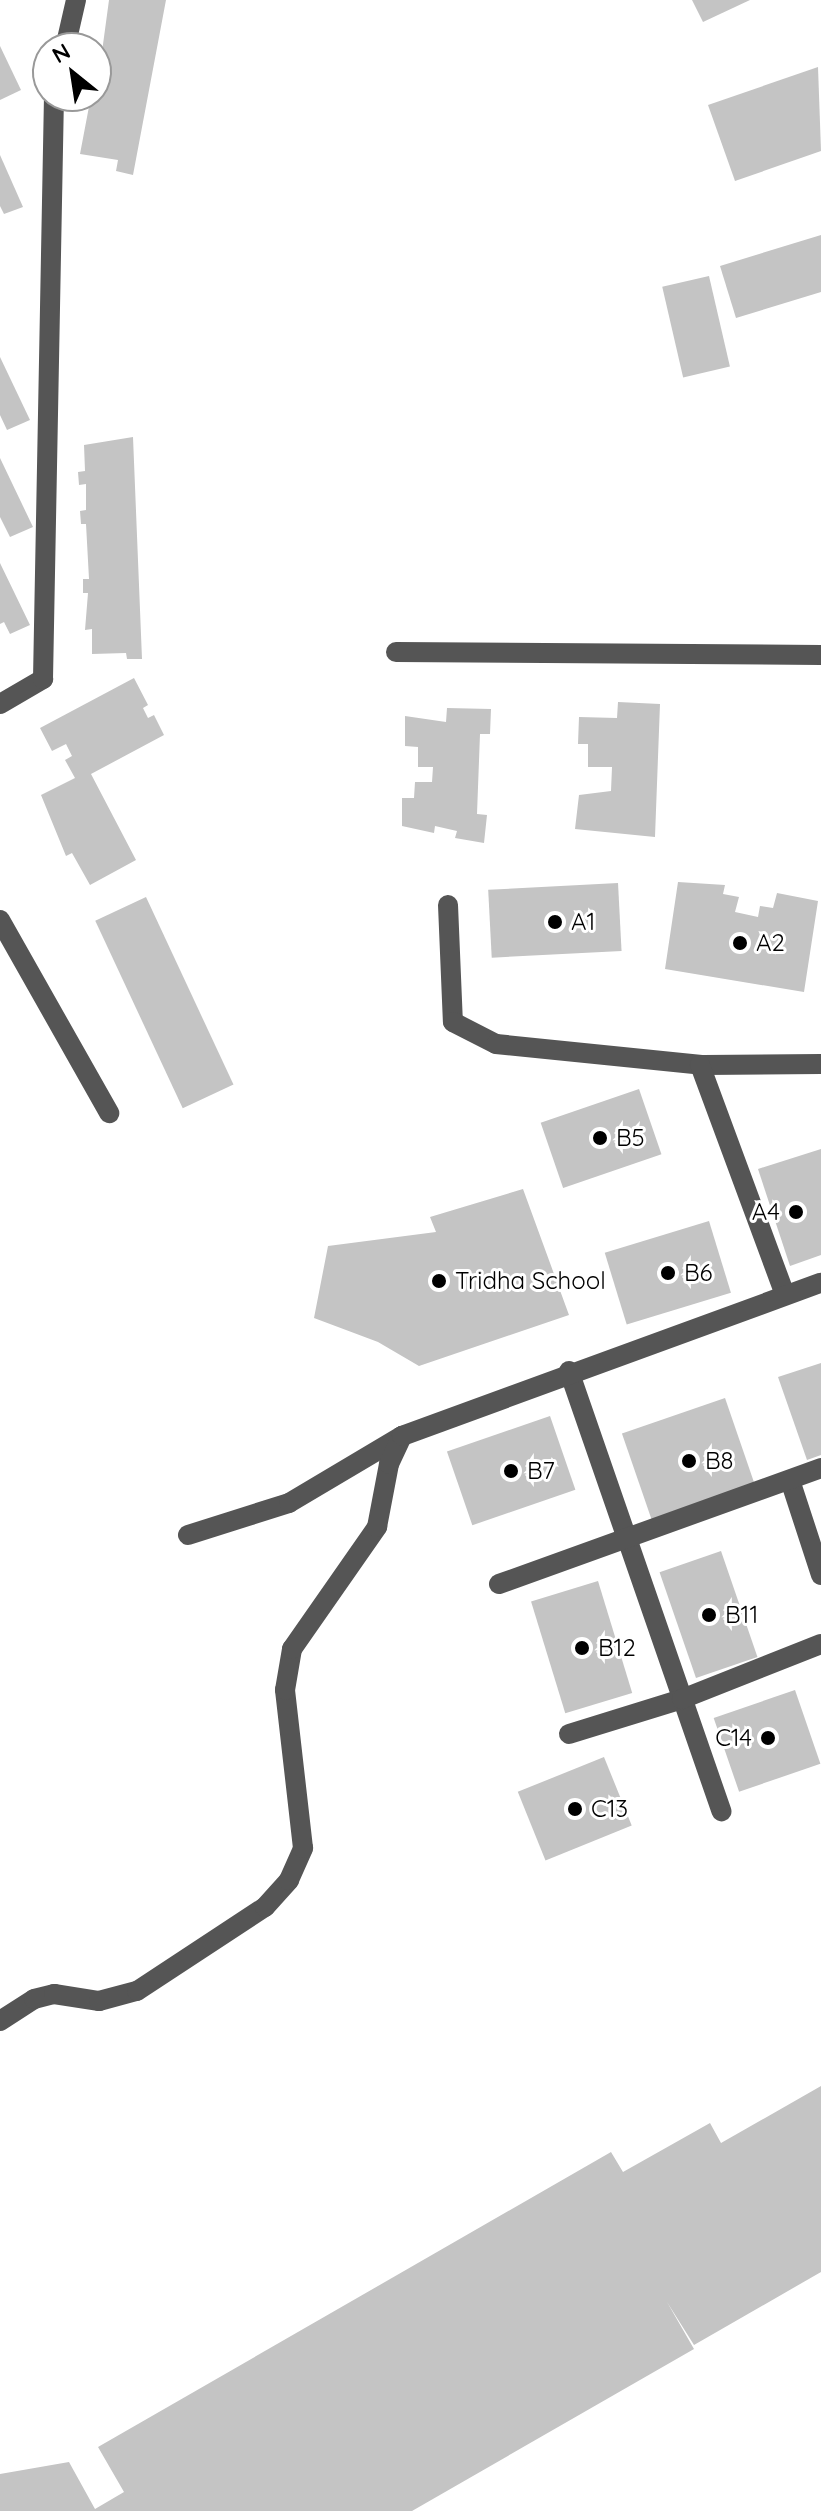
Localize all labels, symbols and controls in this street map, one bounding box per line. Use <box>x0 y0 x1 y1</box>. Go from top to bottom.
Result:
north arrow <box>32 32 112 112</box>
text: N <box>47 37 75 69</box>
place label: A1 <box>571 908 595 936</box>
marker: A1 <box>546 913 564 931</box>
place label: A2 <box>756 929 785 957</box>
marker: A2 <box>731 934 749 952</box>
place label: B5 <box>616 1124 645 1152</box>
marker: B5 <box>591 1129 609 1147</box>
place label: A4 <box>752 1198 780 1226</box>
marker: A4 <box>787 1203 805 1221</box>
place label: B6 <box>684 1259 713 1287</box>
marker: B6 <box>659 1264 677 1282</box>
place label: Tridha School <box>455 1267 606 1295</box>
marker: Tridha School <box>430 1272 448 1290</box>
place label: B8 <box>705 1447 734 1475</box>
marker: B8 <box>680 1452 698 1470</box>
place label: B7 <box>527 1457 555 1485</box>
marker: B7 <box>502 1462 520 1480</box>
place label: B11 <box>725 1601 758 1629</box>
marker: B11 <box>700 1606 718 1624</box>
place label: B12 <box>598 1634 636 1662</box>
marker: B12 <box>573 1639 591 1657</box>
place label: C14 <box>715 1724 752 1752</box>
marker: C14 <box>759 1729 777 1747</box>
place label: C13 <box>591 1795 628 1823</box>
marker: C13 <box>566 1800 584 1818</box>

